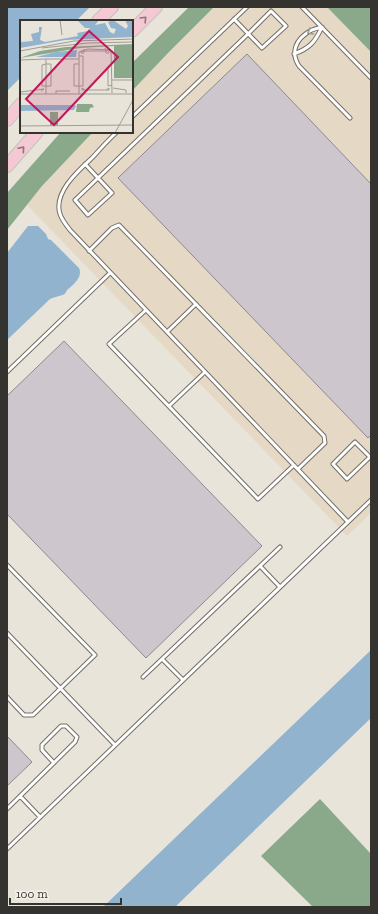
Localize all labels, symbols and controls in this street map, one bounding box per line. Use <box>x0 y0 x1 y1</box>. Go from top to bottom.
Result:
one-way arrow <box>139 16 147 24</box>
inset map <box>20 20 133 133</box>
one-way arrow <box>308 28 315 35</box>
one-way arrow <box>17 146 24 154</box>
scale bar <box>10 880 121 906</box>
text: 100 m <box>16 887 48 901</box>

